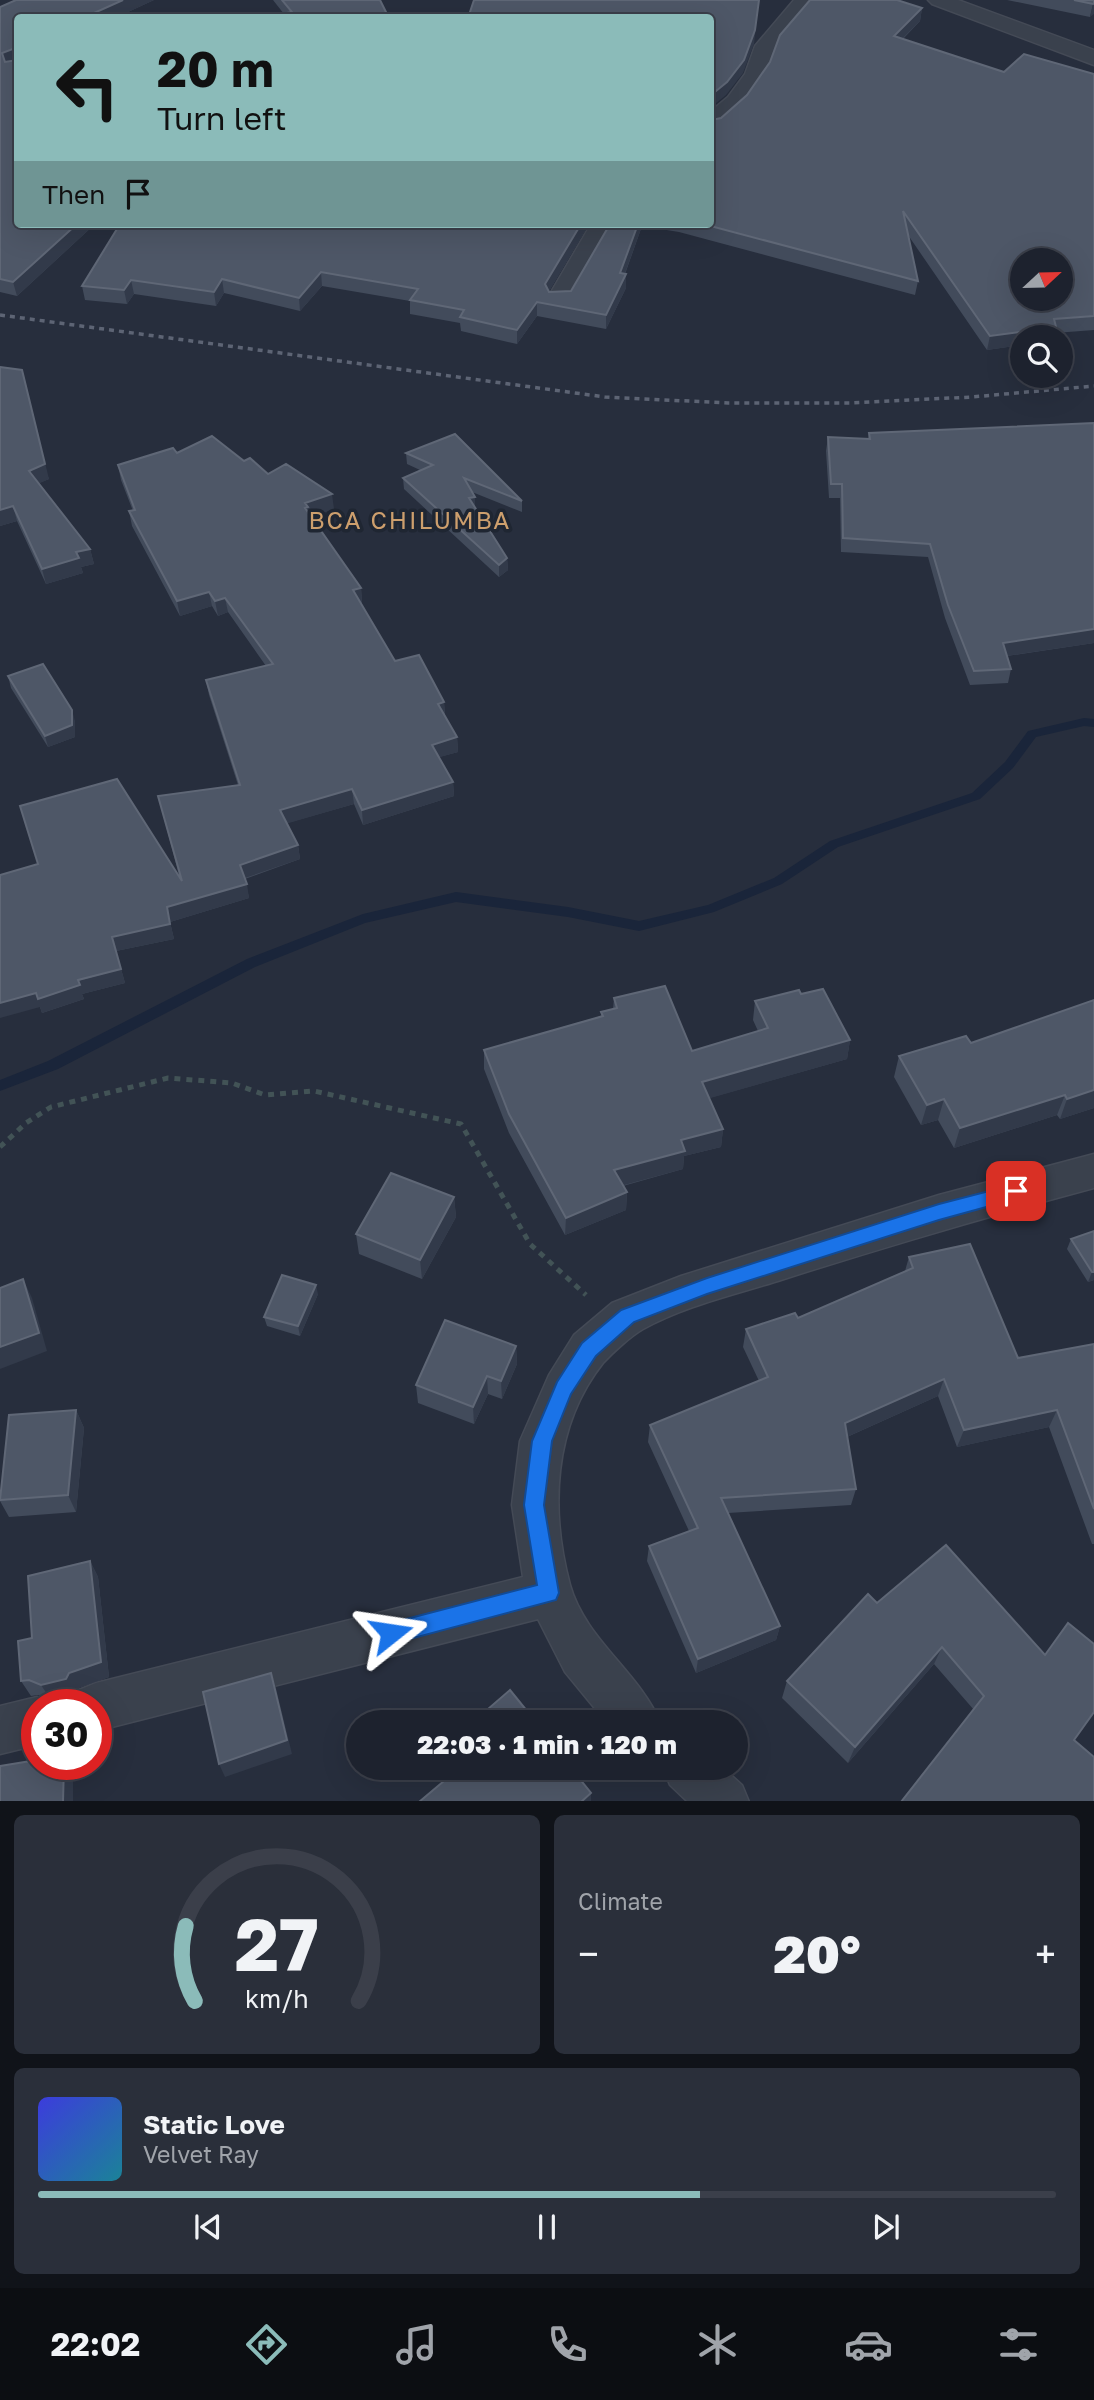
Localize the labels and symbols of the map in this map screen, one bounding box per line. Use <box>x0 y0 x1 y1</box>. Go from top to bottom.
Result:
north arrow <box>1010 248 1073 312</box>
district label: BCA CHILUMBA <box>309 505 511 534</box>
pin <box>986 1161 1046 1221</box>
position arrow <box>354 1596 428 1670</box>
speed limit sign: 30 <box>21 1689 112 1780</box>

